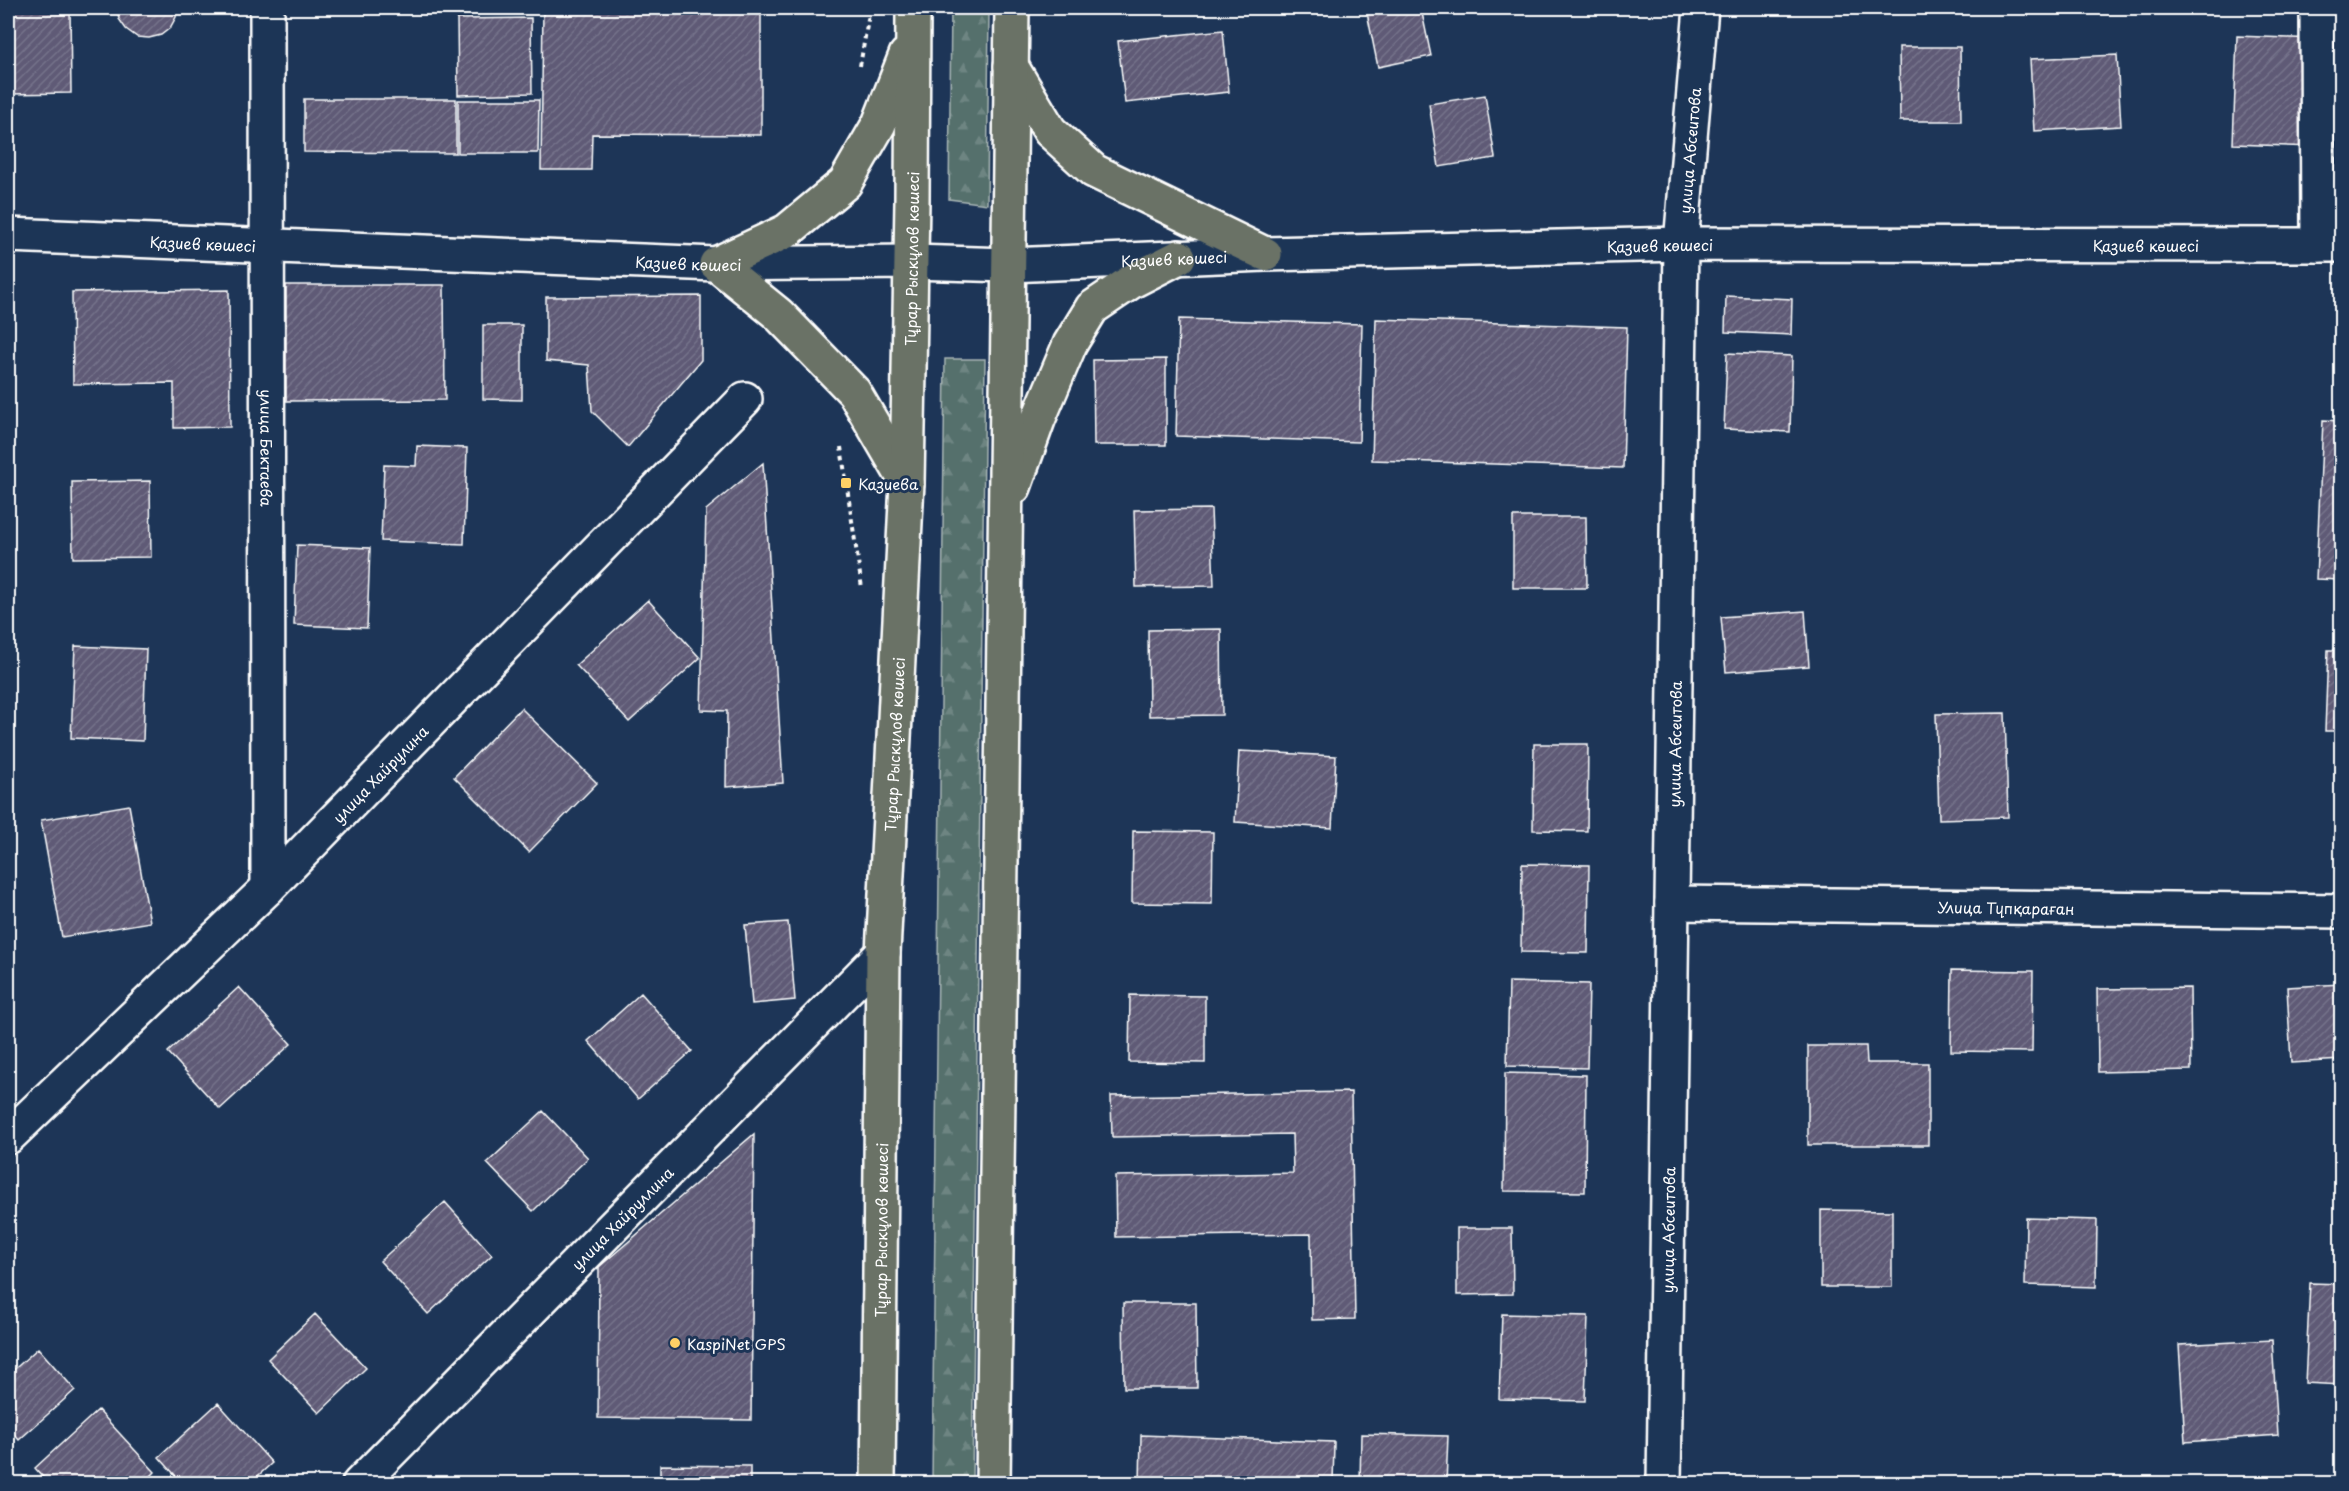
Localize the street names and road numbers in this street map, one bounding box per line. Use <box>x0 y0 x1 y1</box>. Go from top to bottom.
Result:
street label: улица Абсеитова <box>1672 86 1706 214</box>
street label: Тұрар Рыскұлов көшесі <box>898 171 924 346</box>
street label: Қазиев көшесі <box>149 229 256 257</box>
street label: Қазиев көшесі <box>1607 232 1713 257</box>
street label: Қазиев көшесі <box>2093 233 2199 256</box>
street label: Қазиев көшесі <box>1121 244 1228 272</box>
street label: Қазиев көшесі <box>635 249 742 276</box>
street label: улица Бектаева <box>256 389 279 507</box>
street label: Тұрар Рыскұлов көшесі <box>878 656 910 832</box>
street label: улица Абсеитова <box>1662 680 1687 807</box>
street label: улица Хайрулина <box>327 719 433 828</box>
street label: Улица Түпқараған <box>1937 895 2075 919</box>
street label: Тұрар Рыскұлов көшесі <box>868 1143 893 1317</box>
street label: улица Хайруллина <box>565 1160 678 1275</box>
street label: улица Абсеитова <box>1655 1166 1680 1293</box>

